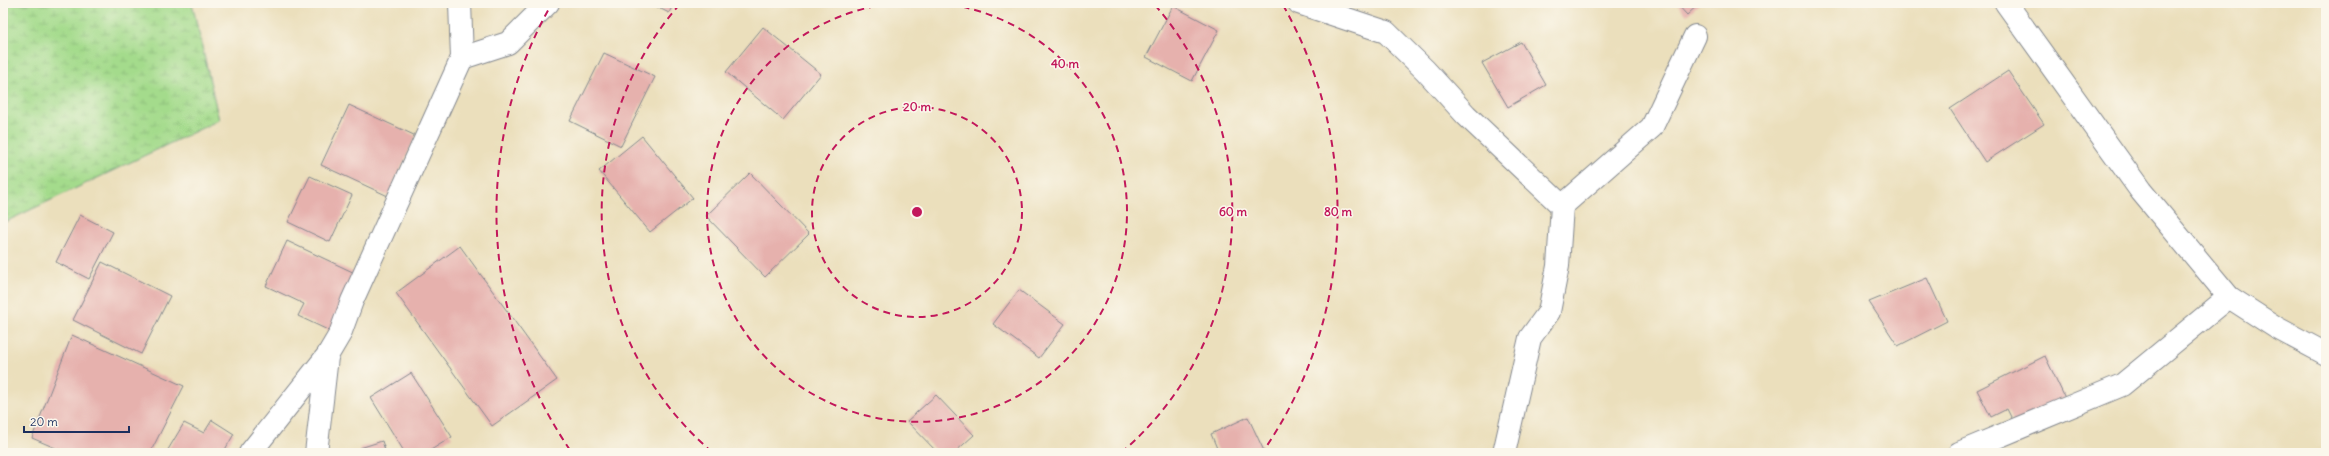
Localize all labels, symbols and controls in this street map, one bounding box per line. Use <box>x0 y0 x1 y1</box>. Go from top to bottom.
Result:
text: 40 m <box>1051 56 1080 71</box>
text: 20 m <box>903 99 931 114</box>
text: 60 m <box>1219 204 1248 219</box>
text: 80 m <box>1324 204 1353 219</box>
centre of rings <box>910 205 924 219</box>
scale bar <box>24 408 129 434</box>
text: 20 m <box>30 414 58 429</box>

